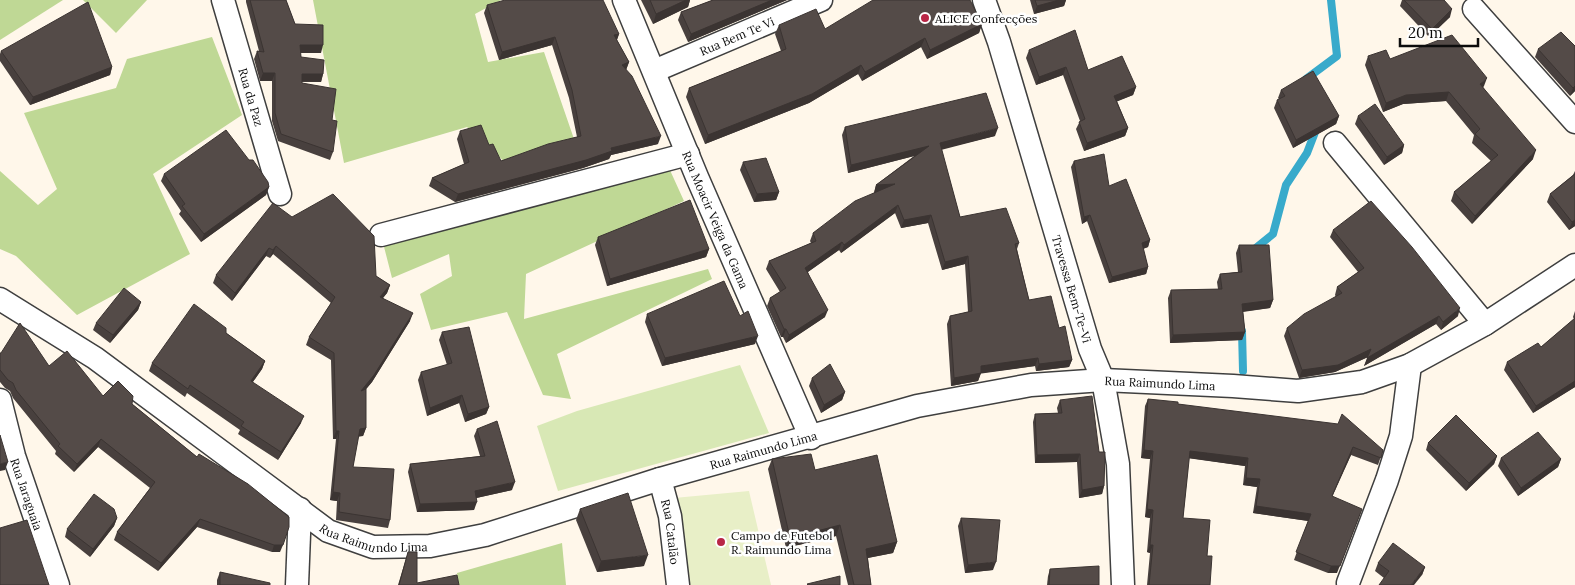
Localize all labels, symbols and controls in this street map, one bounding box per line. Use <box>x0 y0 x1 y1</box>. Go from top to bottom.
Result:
place label: ALICE Confecções <box>934 11 1038 26</box>
marker: ALICE Confecções <box>919 12 931 24</box>
street label: Rua Bem Te Vi <box>697 13 776 58</box>
scale bar <box>1400 15 1478 47</box>
text: 20 m <box>1408 23 1443 42</box>
street label: Rua da Paz <box>236 66 267 128</box>
street label: Rua Moacir Veiga da Gama <box>680 149 752 291</box>
street label: Travessa Bem-Te-Vi <box>1049 233 1095 344</box>
street label: Rua Raimundo Lima <box>1104 373 1216 393</box>
street label: Rua Raimundo Lima <box>708 427 819 472</box>
street label: Rua Jaraguaia <box>8 456 46 532</box>
street label: Rua Catalão <box>658 497 683 565</box>
street label: Rua Raimundo Lima <box>317 520 428 555</box>
place label: Campo de Futebol R. Raimundo Lima <box>731 528 833 557</box>
marker: Campo de Futebol R. Raimundo Lima <box>715 536 727 548</box>

